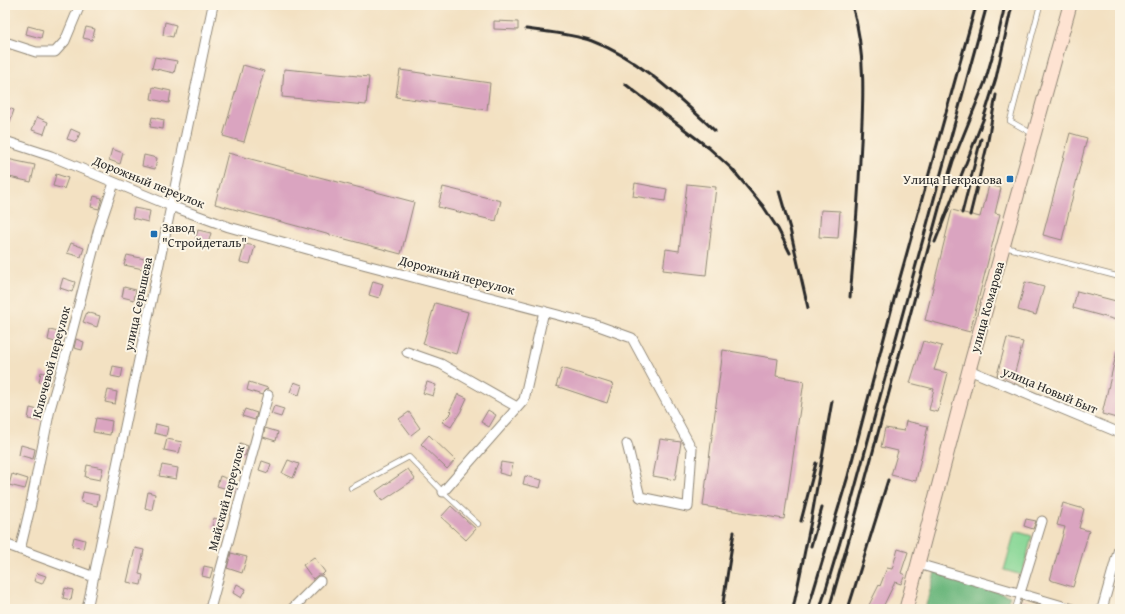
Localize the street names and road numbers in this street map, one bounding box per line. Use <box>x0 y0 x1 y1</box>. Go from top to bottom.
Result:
street label: Дорожный переулок <box>89 151 208 213</box>
street label: Дорожный переулок <box>396 250 517 300</box>
street label: улица Серышева <box>119 254 157 354</box>
street label: улица Комарова <box>965 258 1009 356</box>
street label: Ключевой переулок <box>27 304 75 420</box>
street label: улица Новый Быт <box>998 361 1101 419</box>
street label: Майский переулок <box>203 443 249 553</box>

